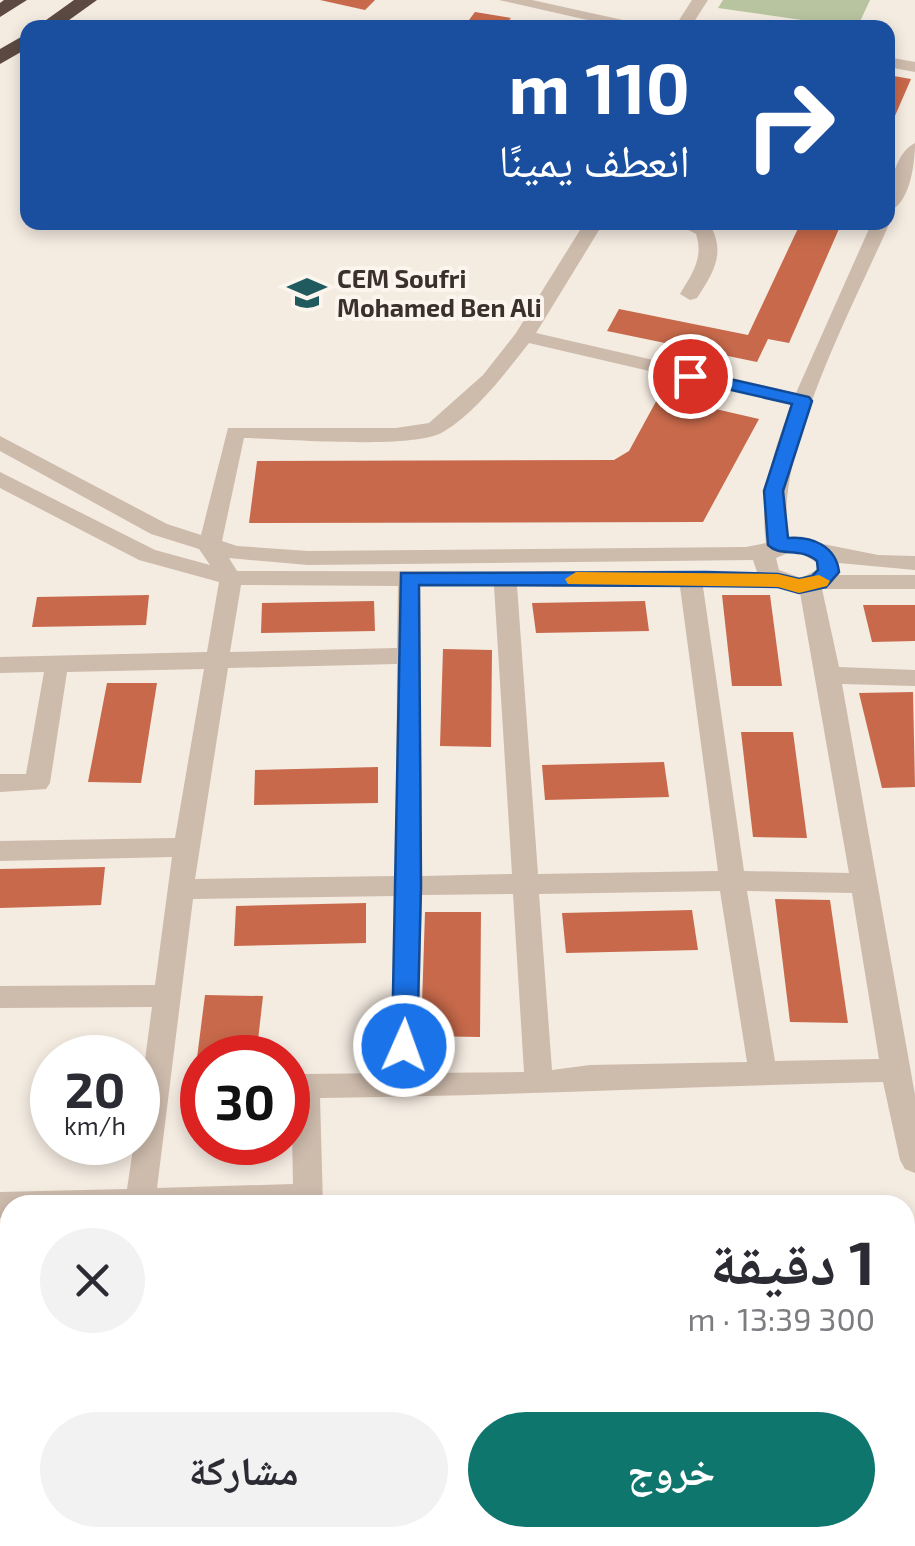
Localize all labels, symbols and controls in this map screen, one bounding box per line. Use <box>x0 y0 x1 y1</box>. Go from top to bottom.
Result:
text: 110 m <box>509 44 690 128</box>
icon: right <box>725 60 855 190</box>
text: انعطف يمينًا <box>498 132 690 186</box>
place label: CEM Soufri Mohamed Ben Ali <box>337 263 542 322</box>
school or university icon: CEM Soufri Mohamed Ben Ali <box>286 272 328 314</box>
pin <box>648 334 733 419</box>
icon: arrive <box>663 349 718 404</box>
position arrow <box>352 994 456 1098</box>
speed limit sign: 30 <box>180 1035 310 1165</box>
text: 20 <box>65 1058 125 1118</box>
text: km/h <box>64 1110 126 1140</box>
text: 1 دقيقة <box>710 1225 875 1297</box>
button: close <box>40 1228 145 1333</box>
text: 300 m · 13:39 <box>687 1299 875 1337</box>
button: مشاركة <box>40 1412 448 1527</box>
button: خروج <box>468 1412 875 1527</box>

